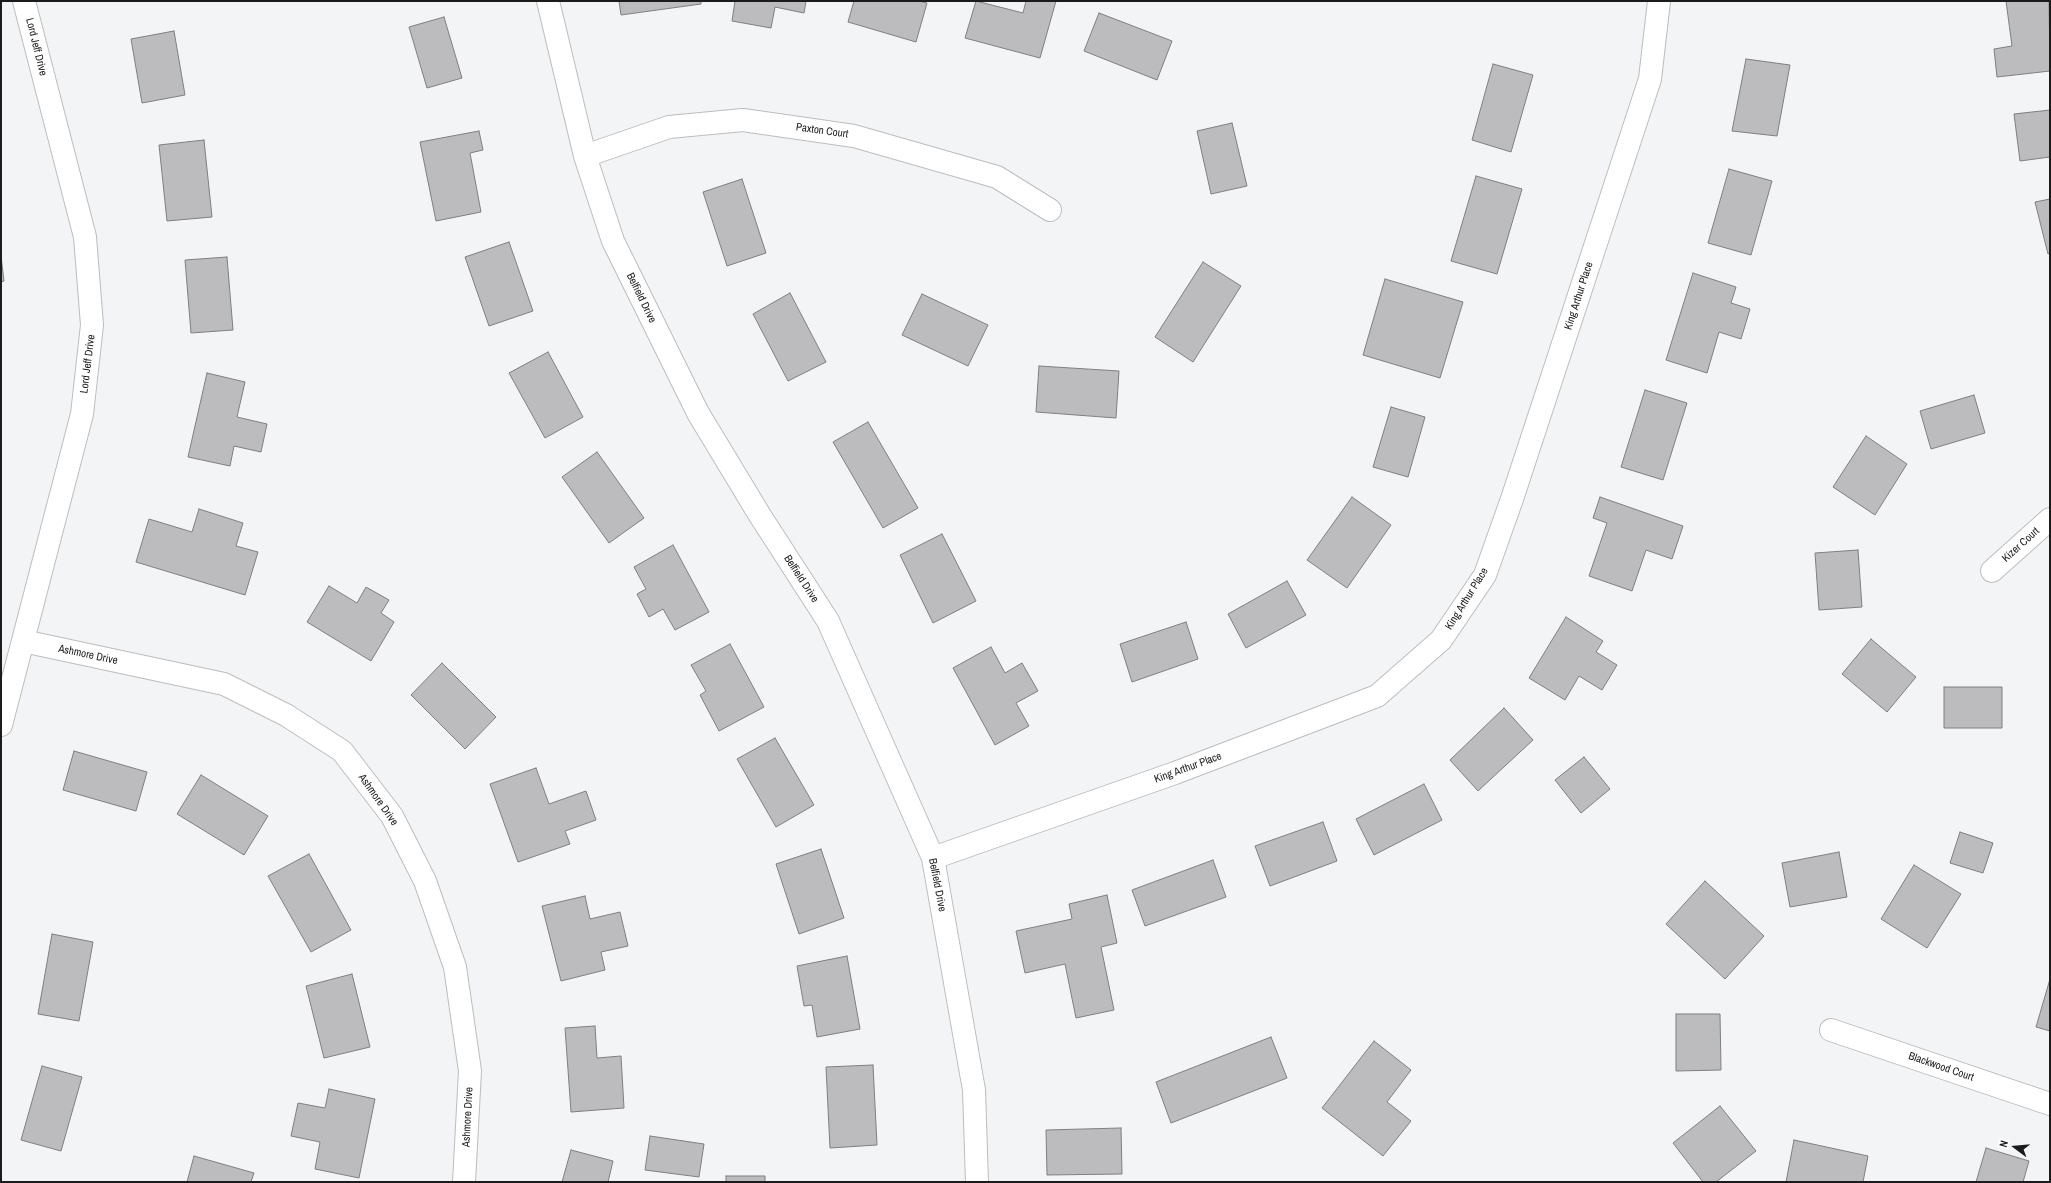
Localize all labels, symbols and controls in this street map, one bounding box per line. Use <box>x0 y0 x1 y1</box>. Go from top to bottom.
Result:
street label: Lord Jeff Drive <box>22 17 50 77</box>
street label: Paxton Court <box>795 121 849 141</box>
street label: King Arthur Place <box>1562 260 1596 332</box>
street label: Belfield Drive <box>623 271 659 325</box>
street label: Lord Jeff Drive <box>78 334 98 394</box>
street label: Kizer Court <box>2000 525 2042 565</box>
street label: Belfield Drive <box>781 553 821 605</box>
street label: King Arthur Place <box>1443 566 1491 632</box>
street label: Ashmore Drive <box>57 642 119 668</box>
street label: King Arthur Place <box>1153 750 1223 786</box>
street label: Ashmore Drive <box>355 772 401 828</box>
street label: Belfield Drive <box>925 857 949 913</box>
street label: Blackwood Court <box>1907 1050 1975 1084</box>
street label: Ashmore Drive <box>460 1087 476 1147</box>
north arrow <box>1995 1127 2035 1167</box>
text: N <box>1996 1139 2011 1149</box>

